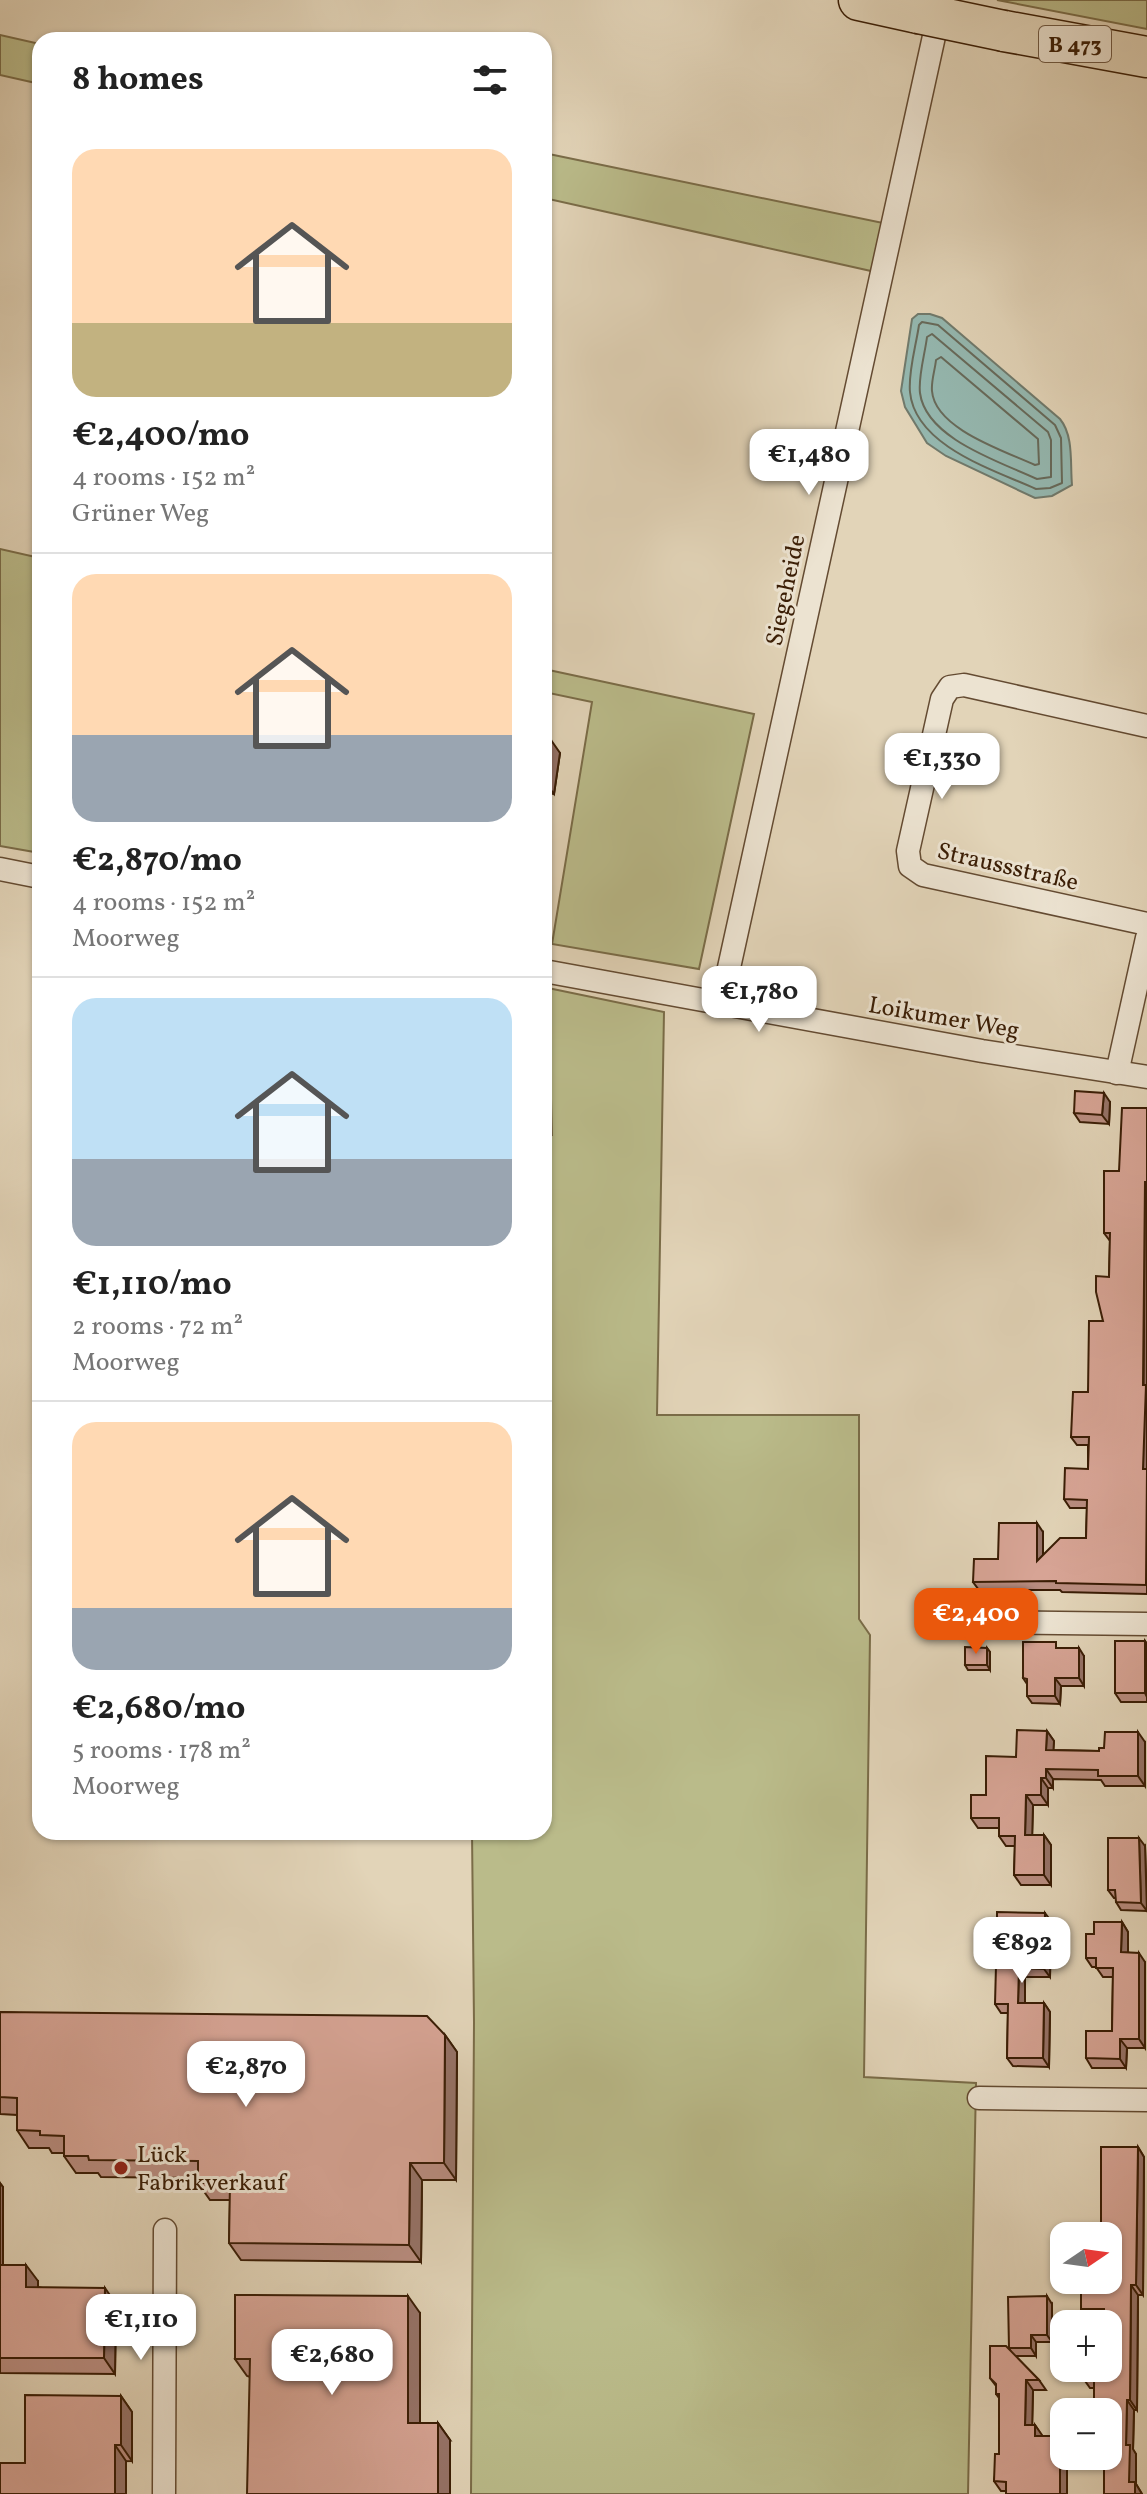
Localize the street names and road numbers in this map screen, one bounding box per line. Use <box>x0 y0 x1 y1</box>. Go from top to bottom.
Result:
road number: B 473 <box>1039 26 1111 62</box>
street label: Siegeheide <box>759 531 815 649</box>
street label: Straussstraße <box>933 835 1082 901</box>
street label: Loikumer Weg <box>866 989 1022 1049</box>

